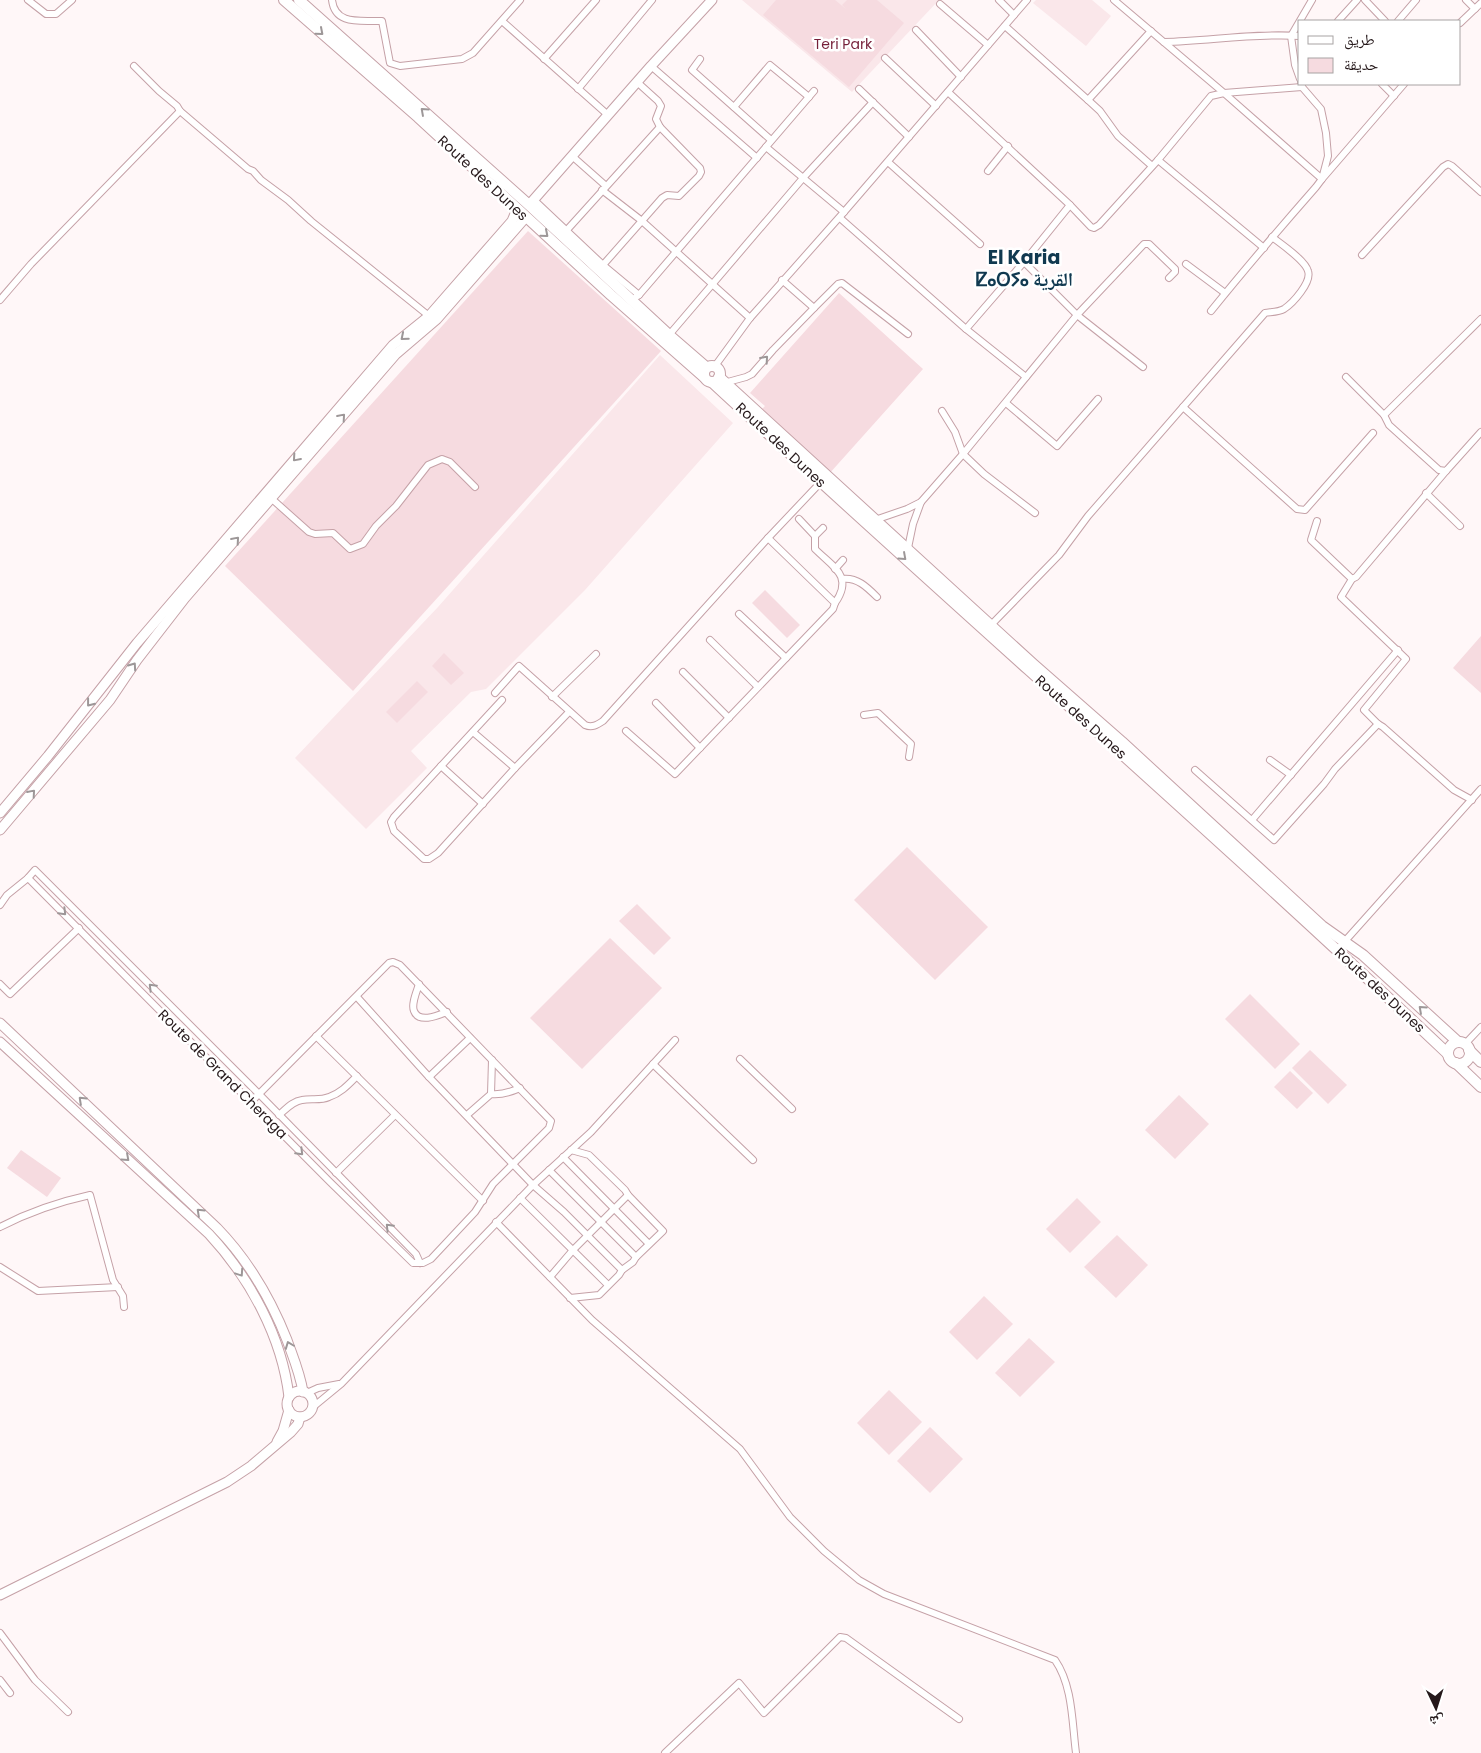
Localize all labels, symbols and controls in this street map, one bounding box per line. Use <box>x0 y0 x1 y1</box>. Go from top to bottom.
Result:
legend <box>1298 20 1461 85</box>
one-way arrow <box>315 26 324 35</box>
text: طريق <box>1344 29 1375 50</box>
park label: Teri Park <box>814 34 873 54</box>
text: حديقة <box>1344 54 1379 75</box>
one-way arrow <box>421 108 430 117</box>
street label: Route des Dunes <box>433 131 533 225</box>
one-way arrow <box>540 228 549 237</box>
district label: El Karia ⵇⴰⵔⵢⴰ القرية <box>975 244 1073 293</box>
one-way arrow <box>401 331 410 339</box>
one-way arrow <box>759 356 767 365</box>
street label: Route des Dunes <box>731 398 831 492</box>
one-way arrow <box>336 414 345 423</box>
one-way arrow <box>294 452 302 461</box>
one-way arrow <box>230 537 239 546</box>
one-way arrow <box>898 551 907 560</box>
one-way arrow <box>127 662 136 672</box>
street label: Route des Dunes <box>1031 670 1131 764</box>
one-way arrow <box>88 697 96 706</box>
one-way arrow <box>26 789 35 798</box>
one-way arrow <box>57 907 66 916</box>
street label: Route des Dunes <box>1330 943 1430 1037</box>
one-way arrow <box>149 983 158 992</box>
street label: Route de Grand Cheraga <box>154 1005 292 1143</box>
one-way arrow <box>1419 1006 1428 1015</box>
one-way arrow <box>78 1097 87 1106</box>
one-way arrow <box>295 1146 304 1155</box>
one-way arrow <box>121 1152 130 1161</box>
one-way arrow <box>196 1209 205 1218</box>
one-way arrow <box>386 1224 395 1233</box>
one-way arrow <box>234 1268 244 1277</box>
one-way arrow <box>284 1341 295 1350</box>
north arrow <box>1411 1683 1461 1733</box>
text: ش <box>1429 1710 1445 1731</box>

